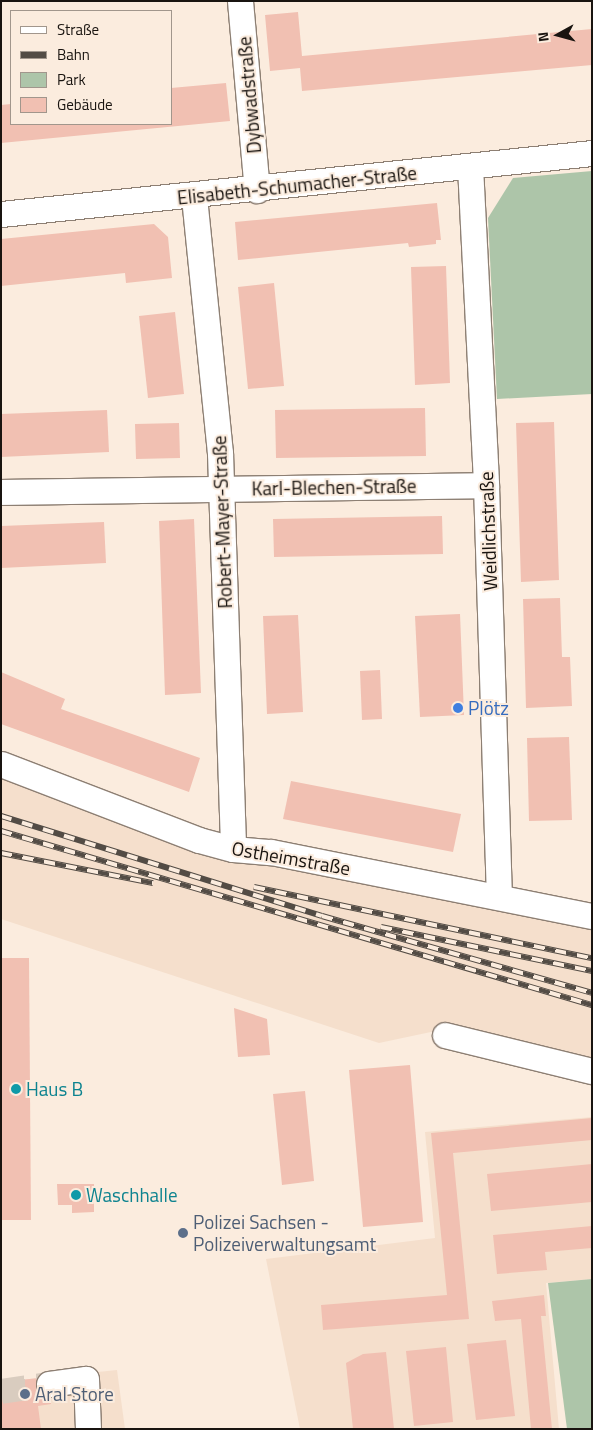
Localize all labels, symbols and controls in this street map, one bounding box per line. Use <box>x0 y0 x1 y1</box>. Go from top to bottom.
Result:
legend <box>10 10 172 125</box>
north arrow <box>533 10 583 60</box>
text: Straße <box>57 18 99 41</box>
text: N <box>532 31 554 43</box>
street label: Dybwadstraße <box>233 36 265 154</box>
text: Bahn <box>57 43 90 66</box>
text: Park <box>57 68 86 91</box>
text: Gebäude <box>57 93 113 116</box>
street label: Elisabeth-Schumacher-Straße <box>176 161 418 209</box>
street label: Robert-Mayer-Straße <box>208 435 236 609</box>
street label: Weidlichstraße <box>475 471 501 591</box>
street label: Karl-Blechen-Straße <box>251 474 417 500</box>
place label: Plötz <box>468 697 509 719</box>
marker: Plötz <box>452 702 464 714</box>
street label: Ostheimstraße <box>230 836 352 880</box>
place label: Haus B <box>26 1078 83 1100</box>
marker: Haus B <box>10 1083 22 1095</box>
place label: Waschhalle <box>86 1184 177 1206</box>
marker: Waschhalle <box>70 1189 82 1201</box>
place label: Polizei Sachsen - Polizeiverwaltungsamt <box>193 1211 376 1255</box>
marker: Polizei Sachsen - Polizeiverwaltungsamt <box>177 1227 189 1239</box>
place label: Aral Store <box>35 1383 114 1405</box>
marker: Aral Store <box>19 1388 31 1400</box>

